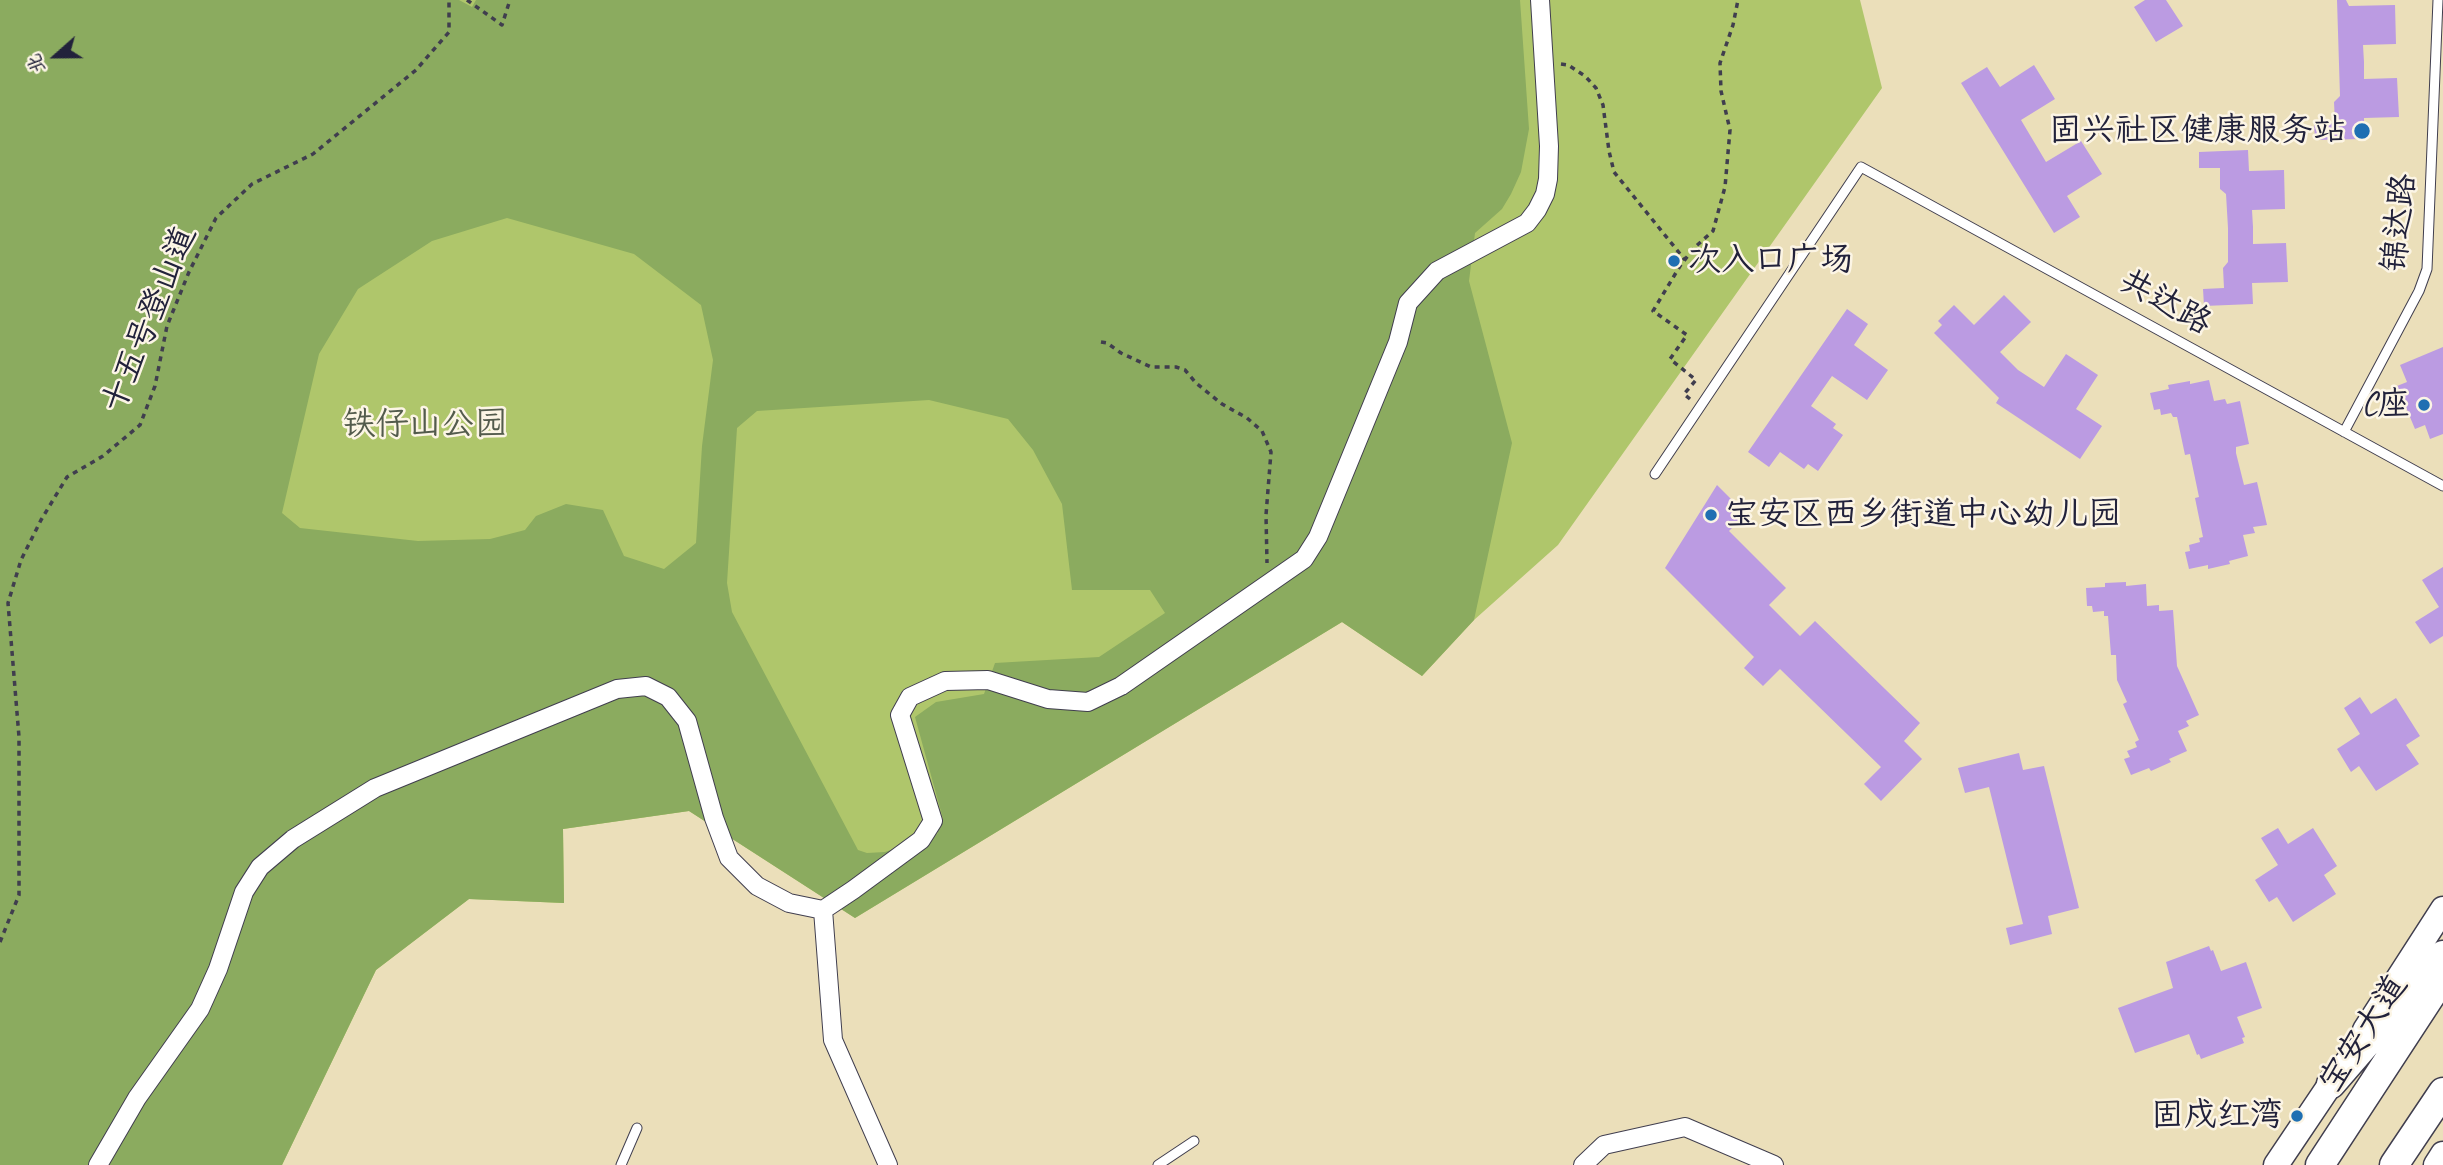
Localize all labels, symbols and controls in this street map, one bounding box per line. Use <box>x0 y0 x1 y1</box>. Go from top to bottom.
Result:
north arrow <box>21 21 91 91</box>
text: 北 <box>22 50 51 77</box>
place label: 固兴社区健康服务站 <box>2049 111 2346 151</box>
marker: 固兴社区健康服务站 <box>2352 121 2372 141</box>
street label: 锦达路 <box>2375 172 2425 274</box>
street label: 十五号登山道 <box>95 221 205 419</box>
place label: 次入口广场 <box>1688 241 1853 281</box>
marker: 次入口广场 <box>1666 253 1682 269</box>
street label: 共达路 <box>2112 262 2218 344</box>
place label: C座 <box>2361 385 2410 425</box>
marker: C座 <box>2416 397 2432 413</box>
park label: 铁仔山公园 <box>343 405 507 445</box>
place label: 宝安区西乡街道中心幼儿园 <box>1725 495 2121 535</box>
marker: 宝安区西乡街道中心幼儿园 <box>1703 507 1719 523</box>
street label: 宝安大道 <box>2311 968 2417 1100</box>
place label: 固戍红湾 <box>2151 1096 2283 1136</box>
marker: 固戍红湾 <box>2289 1108 2305 1124</box>

